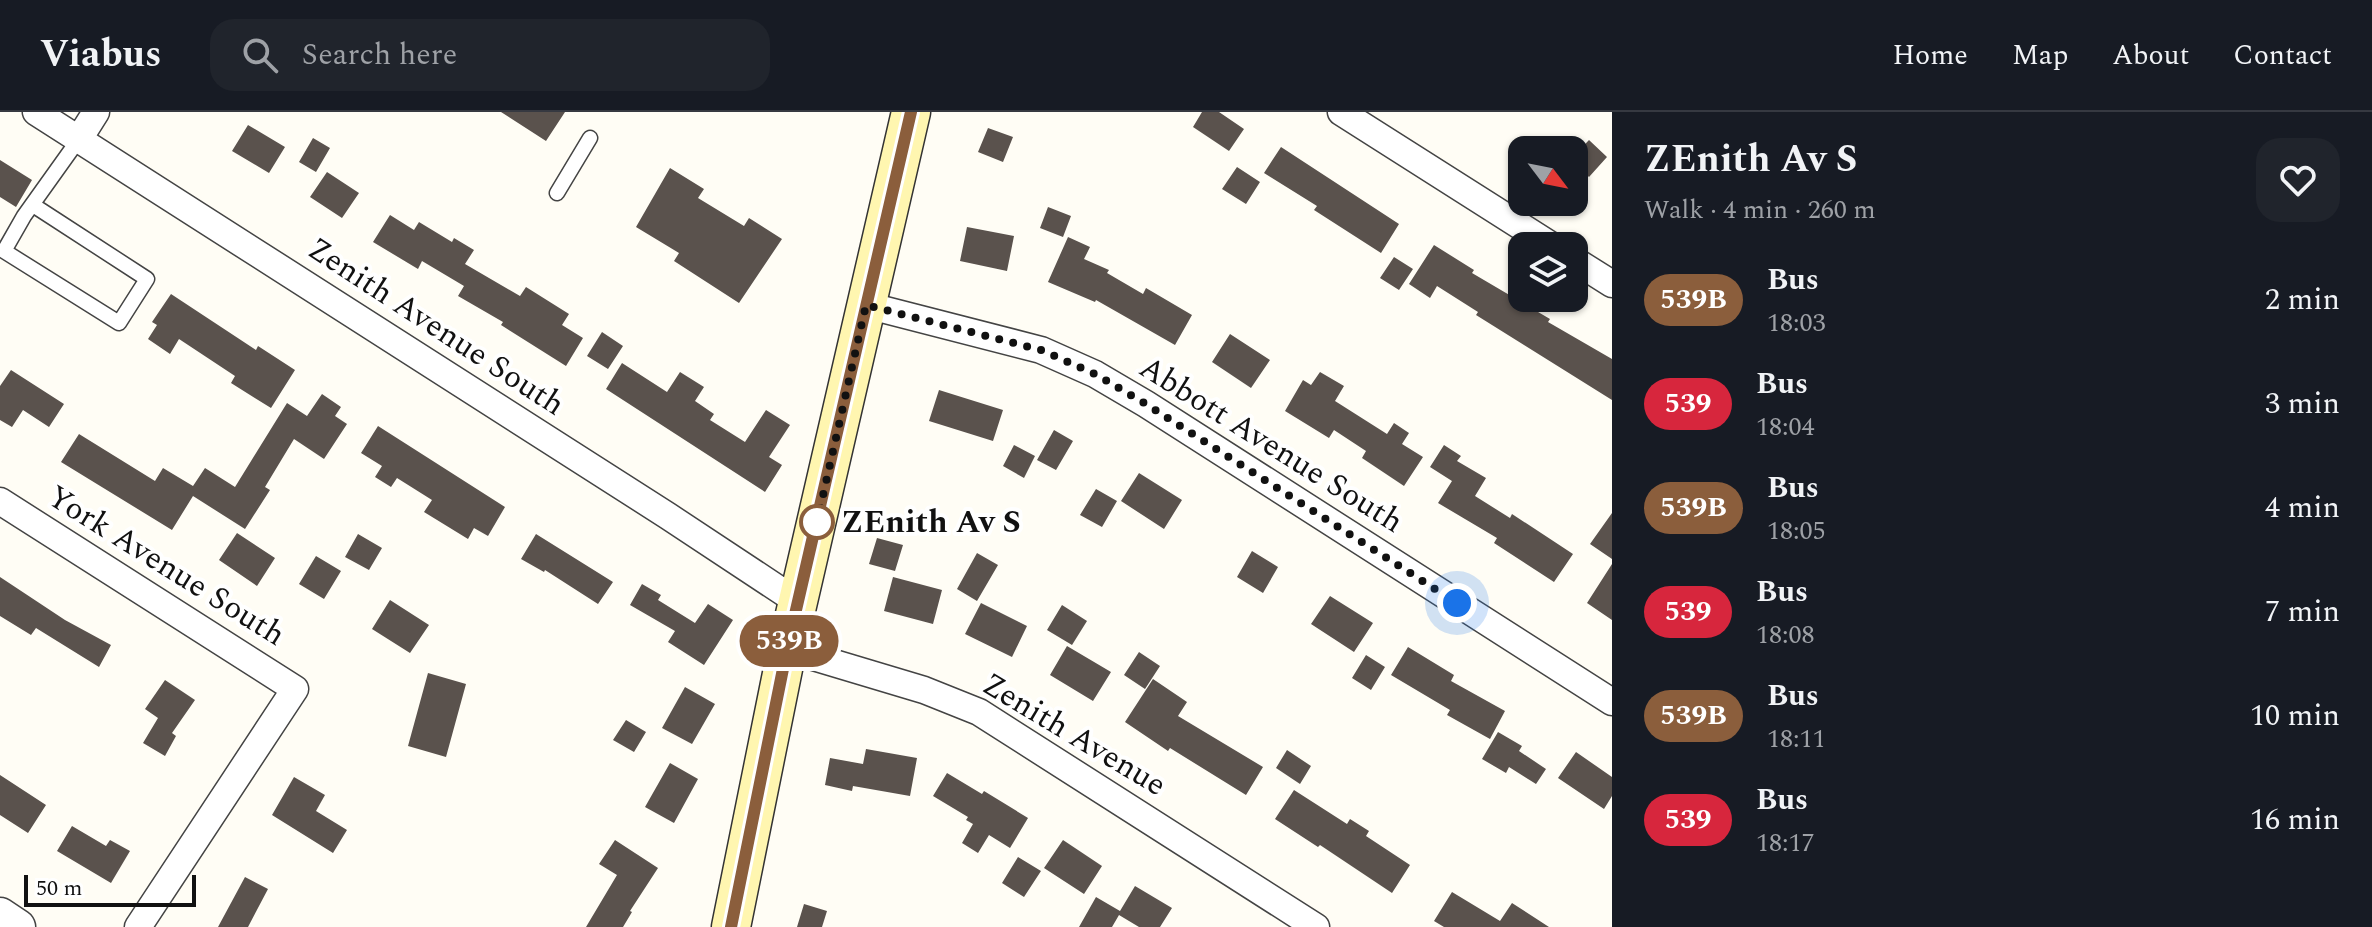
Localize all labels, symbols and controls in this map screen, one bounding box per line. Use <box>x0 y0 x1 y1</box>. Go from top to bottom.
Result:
search box <box>210 19 770 91</box>
text: Viabus <box>40 26 162 84</box>
text: Search here <box>302 32 457 78</box>
icon: search <box>238 33 282 77</box>
text: Home <box>1892 34 1968 77</box>
text: Map <box>2012 34 2068 77</box>
text: About <box>2112 34 2189 77</box>
text: Contact <box>2233 34 2332 77</box>
text: ZEnith Av S <box>1644 131 1857 189</box>
north arrow <box>1508 136 1588 216</box>
map controls <box>1508 136 1588 312</box>
button: heart <box>2256 138 2340 222</box>
text: Walk · 4 min · 260 m <box>1644 190 1876 230</box>
street label: Zenith Avenue South <box>298 225 574 429</box>
button: layers <box>1508 232 1588 312</box>
text: Bus <box>1767 257 1819 303</box>
text: 2 min <box>2265 277 2340 323</box>
text: 539B <box>1660 278 1727 321</box>
text: 18:03 <box>1767 303 1825 343</box>
street label: Abbott Avenue South <box>1129 344 1413 546</box>
text: Bus <box>1756 361 1808 407</box>
text: 3 min <box>2265 381 2340 427</box>
text: 539 <box>1664 382 1712 425</box>
text: 18:04 <box>1756 407 1815 447</box>
text: Bus <box>1767 465 1819 511</box>
street label: York Avenue South <box>37 473 295 659</box>
text: 4 min <box>2265 485 2340 531</box>
text: 539B <box>1660 486 1727 529</box>
place label: ZEnith Av S <box>841 498 1021 547</box>
marker: ZEnith Av S <box>800 505 834 539</box>
text: 18:05 <box>1767 511 1825 551</box>
text: Bus <box>1756 569 1808 615</box>
your location <box>1437 583 1477 623</box>
text: 7 min <box>2265 589 2340 635</box>
text: 539 <box>1664 590 1712 633</box>
line badge: 539B <box>733 615 845 667</box>
text: 18:08 <box>1756 615 1815 655</box>
text: 539B <box>756 619 822 662</box>
street label: Zenith Avenue <box>972 661 1176 809</box>
text: Bus <box>1767 673 1819 719</box>
text: 10 min <box>2250 693 2340 739</box>
text: 539B <box>1660 694 1727 737</box>
text: 18:11 <box>1767 719 1825 759</box>
text: Bus <box>1756 777 1808 823</box>
text: 16 min <box>2250 797 2340 843</box>
text: 539 <box>1664 798 1712 841</box>
text: 18:17 <box>1756 823 1815 863</box>
scale bar <box>24 871 196 907</box>
text: 50 m <box>36 872 82 905</box>

